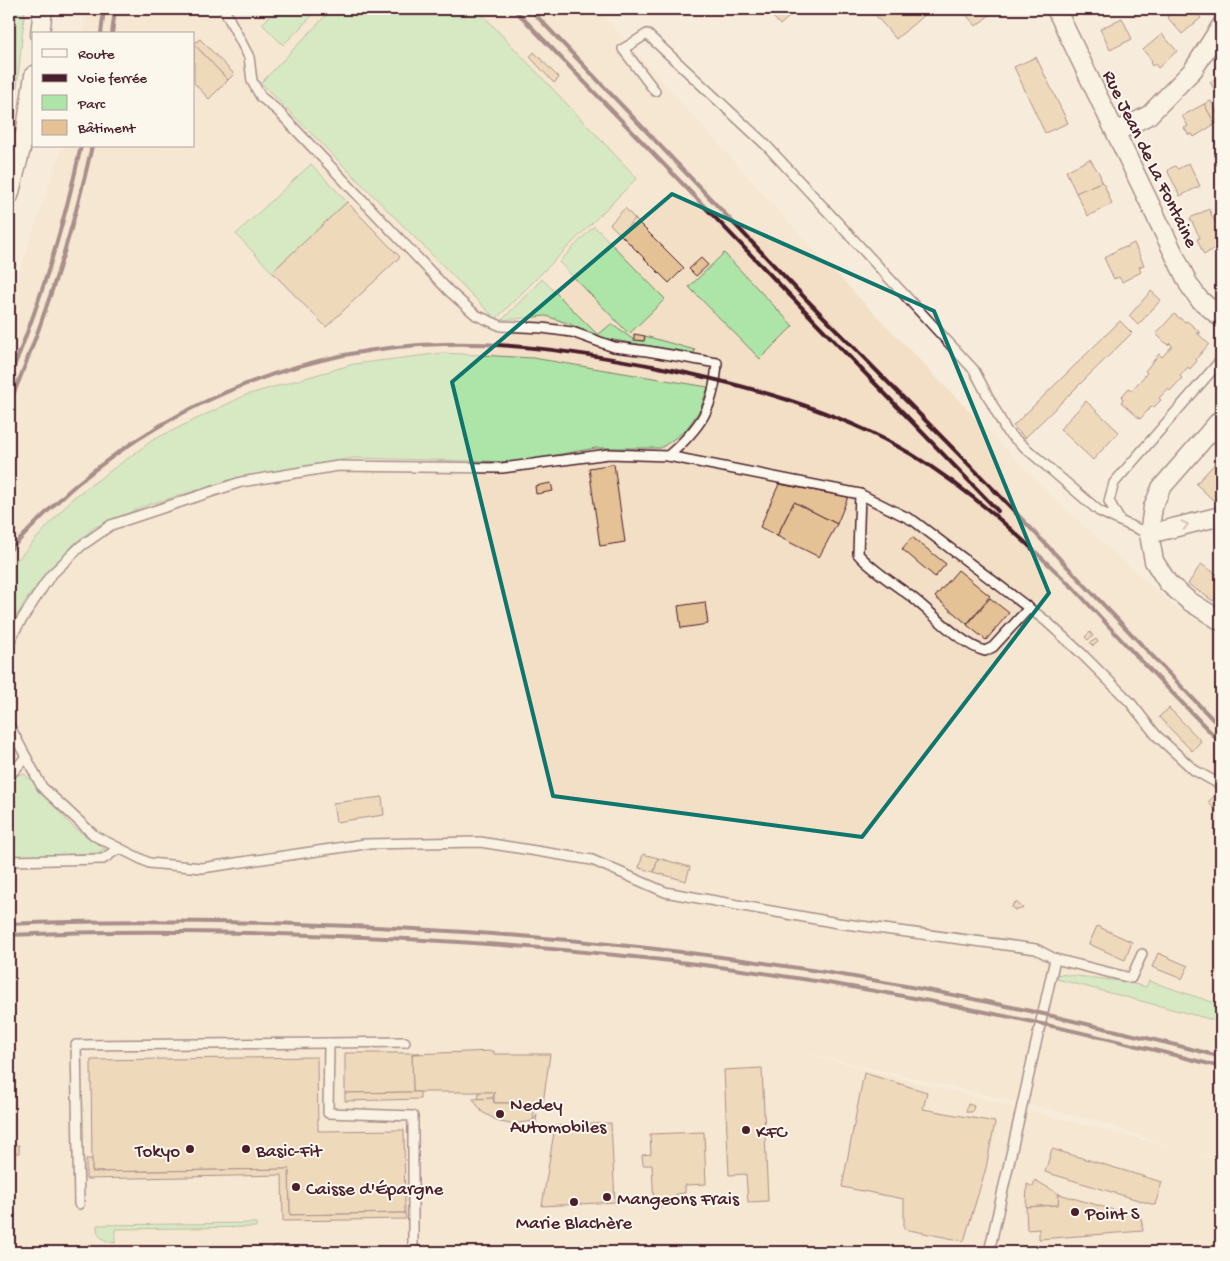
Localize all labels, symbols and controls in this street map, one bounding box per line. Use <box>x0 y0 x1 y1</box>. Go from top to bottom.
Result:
legend <box>32 32 195 148</box>
text: Route <box>78 46 115 64</box>
street label: Rue Jean de La Fontaine <box>1096 67 1202 252</box>
text: Voie ferrée <box>77 70 147 88</box>
text: Parc <box>77 96 106 114</box>
text: Bâtiment <box>77 120 137 138</box>
one-way arrow <box>1181 520 1190 531</box>
place label: Nedey Automobiles <box>510 1095 607 1140</box>
marker: Nedey Automobiles <box>494 1108 506 1120</box>
place label: KFC <box>756 1122 788 1145</box>
marker: KFC <box>740 1124 752 1136</box>
place label: Tokyo <box>134 1141 180 1164</box>
place label: Basic-Fit <box>255 1141 324 1164</box>
marker: Tokyo <box>184 1143 196 1155</box>
marker: Basic-Fit <box>240 1143 252 1155</box>
place label: Caisse d'Épargne <box>306 1179 444 1202</box>
marker: Caisse d'Épargne <box>290 1181 302 1193</box>
place label: Mangeons Frais <box>617 1189 740 1212</box>
marker: Mangeons Frais <box>601 1191 613 1203</box>
marker: Marie Blachère <box>568 1196 580 1208</box>
place label: Point S <box>1084 1204 1140 1227</box>
marker: Point S <box>1069 1206 1081 1218</box>
place label: Marie Blachère <box>516 1213 632 1236</box>

